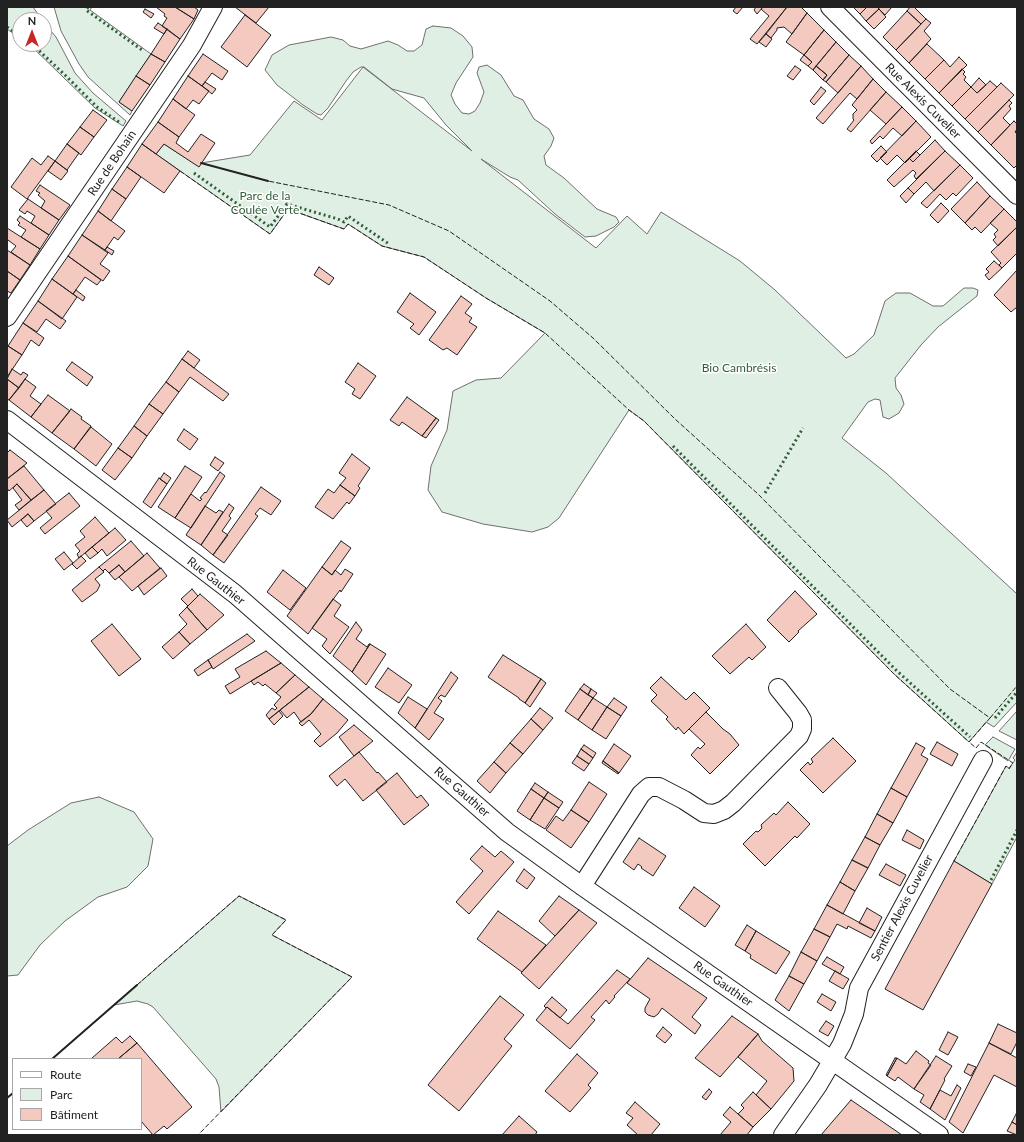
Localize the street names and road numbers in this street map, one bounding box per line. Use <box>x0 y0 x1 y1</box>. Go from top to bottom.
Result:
street label: Rue Alexis Cuvelier <box>882 60 964 142</box>
street label: Rue de Bohain <box>85 127 139 199</box>
street label: Rue Gauthier <box>184 554 248 608</box>
street label: Rue Gauthier <box>431 764 493 820</box>
street label: Sentier Alexis Cuvelier <box>868 852 936 964</box>
street label: Rue Gauthier <box>690 958 756 1010</box>

